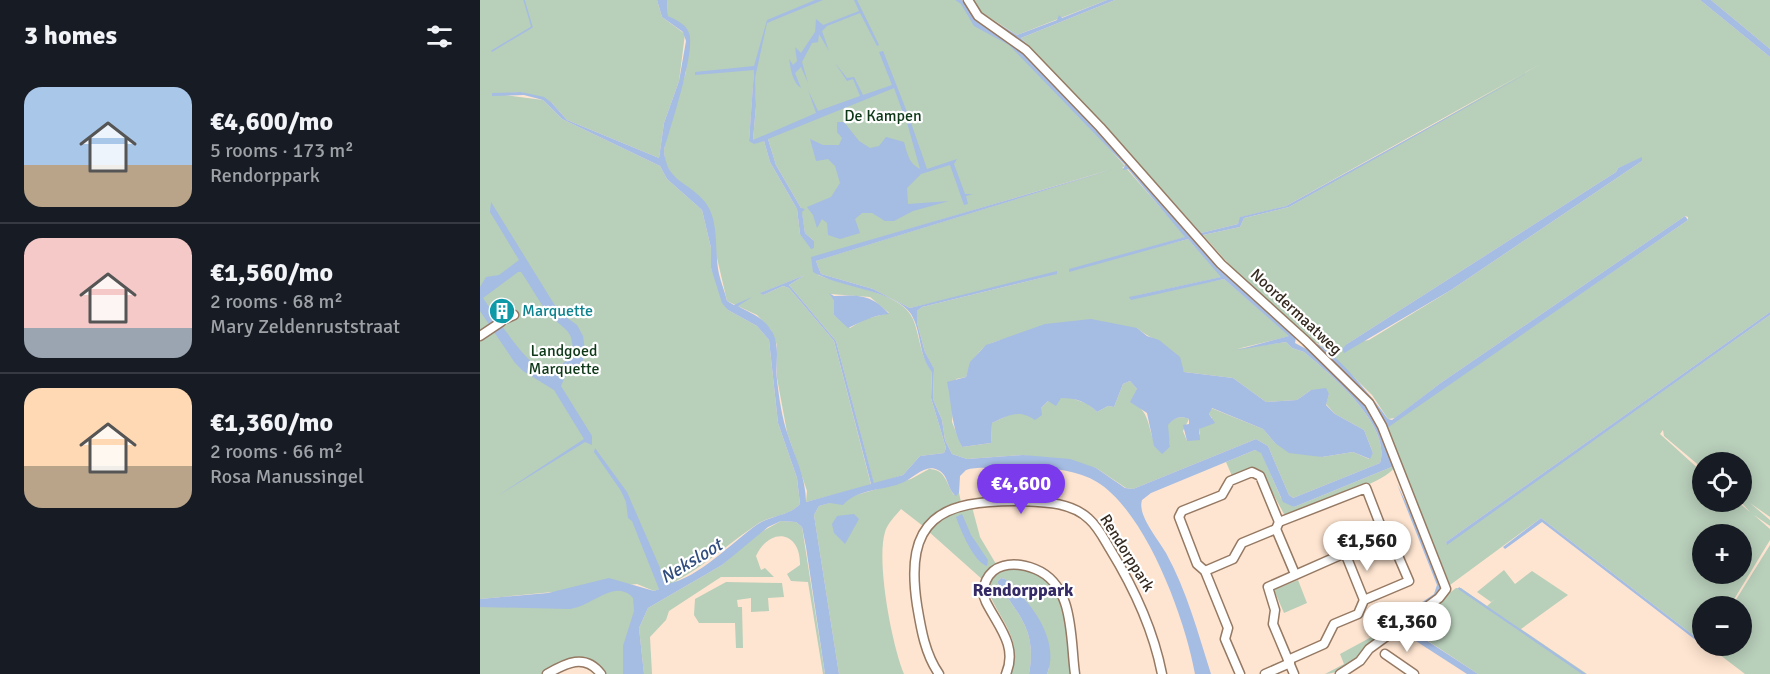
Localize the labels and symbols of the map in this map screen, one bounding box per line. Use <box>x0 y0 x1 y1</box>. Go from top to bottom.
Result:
park label: De Kampen <box>844 106 922 126</box>
street label: Noordermaatweg <box>1246 264 1346 360</box>
building icon: Marquette <box>487 296 517 326</box>
place label: Marquette <box>522 301 593 321</box>
park label: Landgoed Marquette <box>528 341 600 379</box>
pin: €4,600 <box>972 464 1070 515</box>
street label: Rendorppark <box>1095 510 1159 596</box>
pin: €1,560 <box>1318 521 1416 572</box>
water label: Neksloot <box>656 533 728 588</box>
district label: Rendorppark <box>973 579 1074 601</box>
pin: €1,360 <box>1358 602 1456 653</box>

